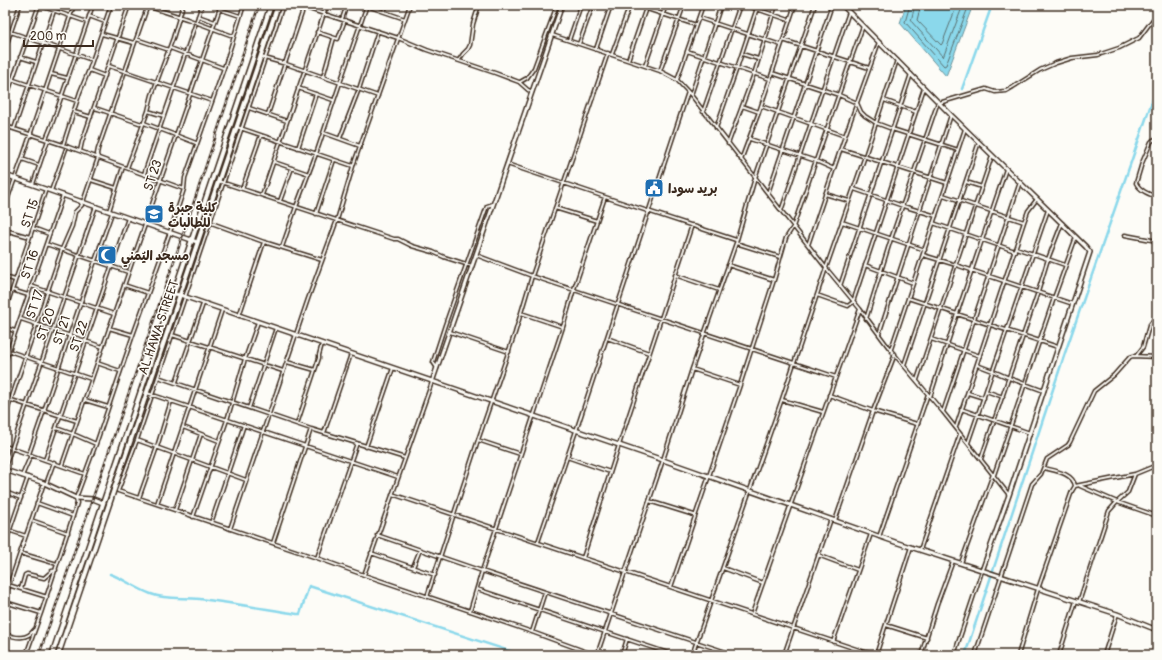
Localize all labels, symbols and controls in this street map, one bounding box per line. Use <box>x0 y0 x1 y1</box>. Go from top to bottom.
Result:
scale bar <box>24 22 93 48</box>
text: 200 m <box>30 29 67 44</box>
street label: ST 23 <box>140 158 166 193</box>
public building icon: بريد سودا <box>643 177 665 199</box>
place label: بريد سودا <box>668 181 718 197</box>
street label: ST 15 <box>18 197 42 230</box>
place label: كلية جبرة للطالبات <box>168 200 218 231</box>
school or university icon: كلية جبرة للطالبات <box>143 203 165 225</box>
mosque icon: مسجد اليُمني <box>96 244 118 266</box>
street label: ST 16 <box>17 247 42 281</box>
place label: مسجد اليُمني <box>121 248 189 268</box>
street label: AL HAWA STREET <box>135 278 183 377</box>
street label: ST 17 <box>23 288 47 321</box>
street label: ST 20 <box>33 306 59 343</box>
street label: ST 21 <box>50 314 74 347</box>
street label: ST 22 <box>66 319 92 354</box>

